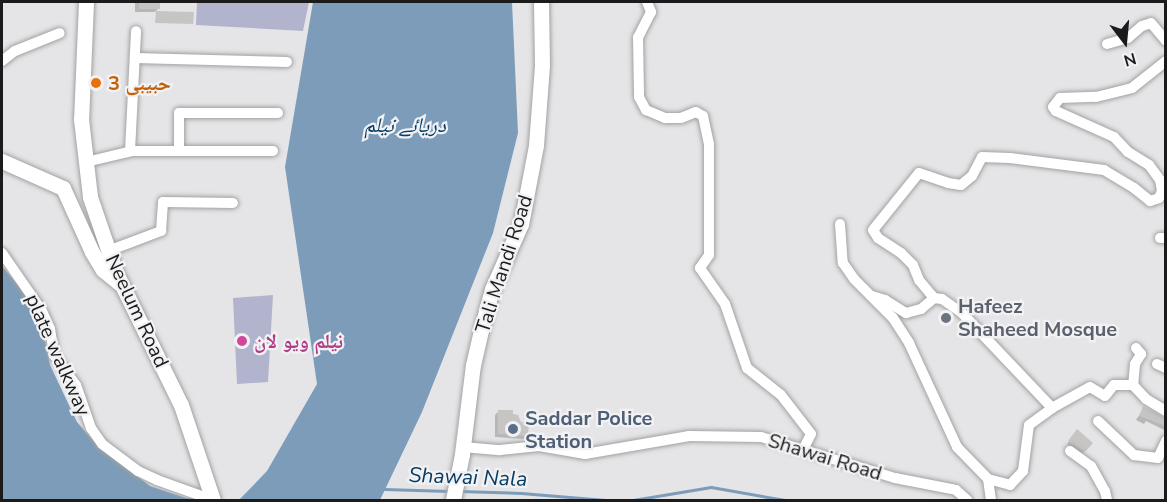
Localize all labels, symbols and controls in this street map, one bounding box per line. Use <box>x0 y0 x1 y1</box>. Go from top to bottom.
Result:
north arrow <box>1095 12 1155 72</box>
text: N <box>1121 47 1139 72</box>
place label: حبیبی 3 <box>108 71 171 95</box>
marker: حبیبی 3 <box>89 76 103 90</box>
water label: دریائے نیلم <box>364 112 446 138</box>
street label: Tali Mandi Road <box>470 192 538 336</box>
street label: Neelum Road <box>100 251 174 371</box>
street label: plate walkway <box>20 290 96 420</box>
place label: Hafeez Shaheed Mosque <box>958 294 1117 341</box>
marker: Hafeez Shaheed Mosque <box>939 311 953 325</box>
place label: نیلم ویو لان <box>254 329 343 353</box>
marker: نیلم ویو لان <box>235 334 249 348</box>
place label: Saddar Police Station <box>525 406 652 453</box>
marker: Saddar Police Station <box>506 422 520 436</box>
street label: Shawai Road <box>765 428 885 486</box>
water label: Shawai Nala <box>408 462 528 492</box>

